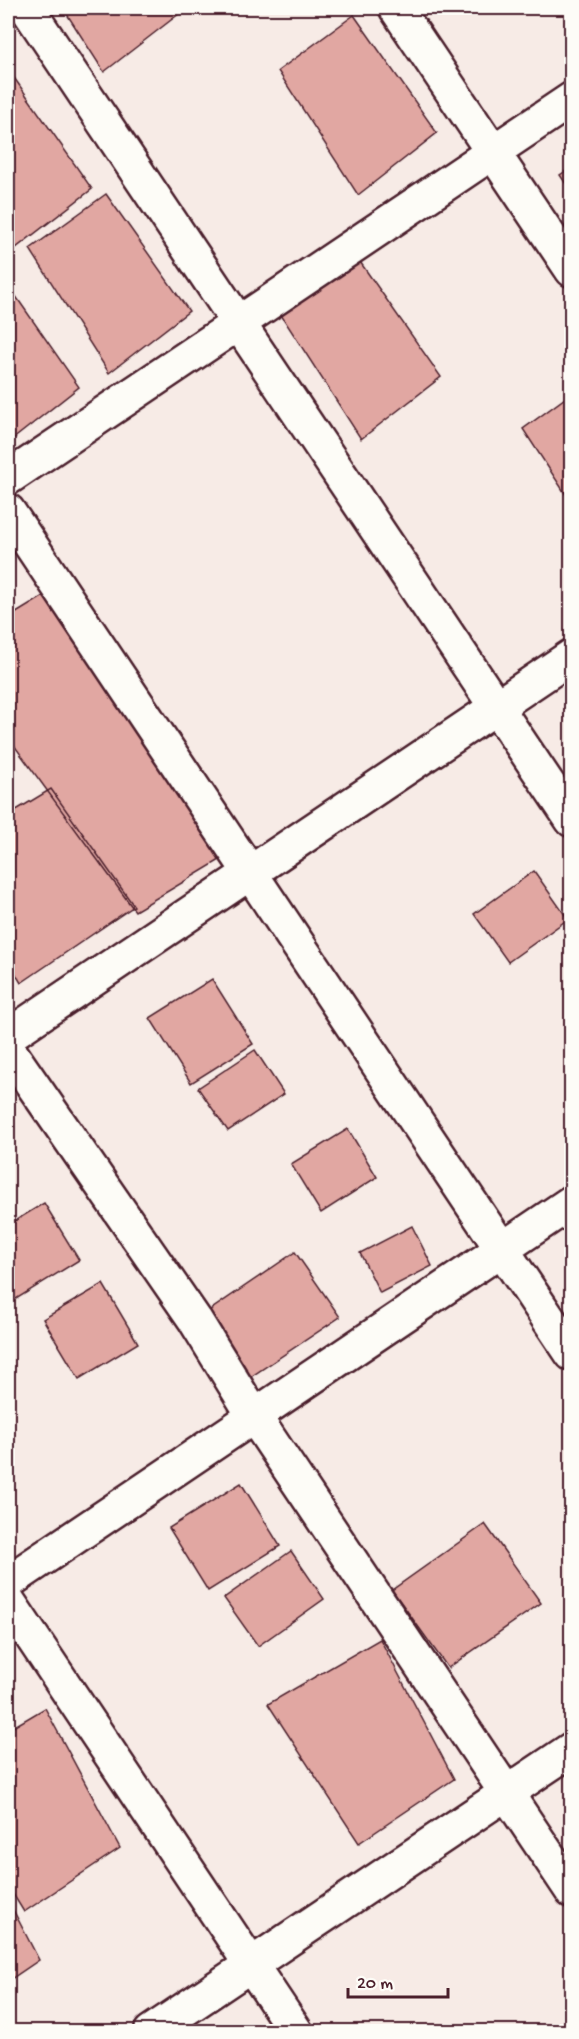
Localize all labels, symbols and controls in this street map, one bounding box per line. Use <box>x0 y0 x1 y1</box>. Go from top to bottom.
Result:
scale bar <box>348 1961 448 1999</box>
text: 20 m <box>357 1974 393 1995</box>

